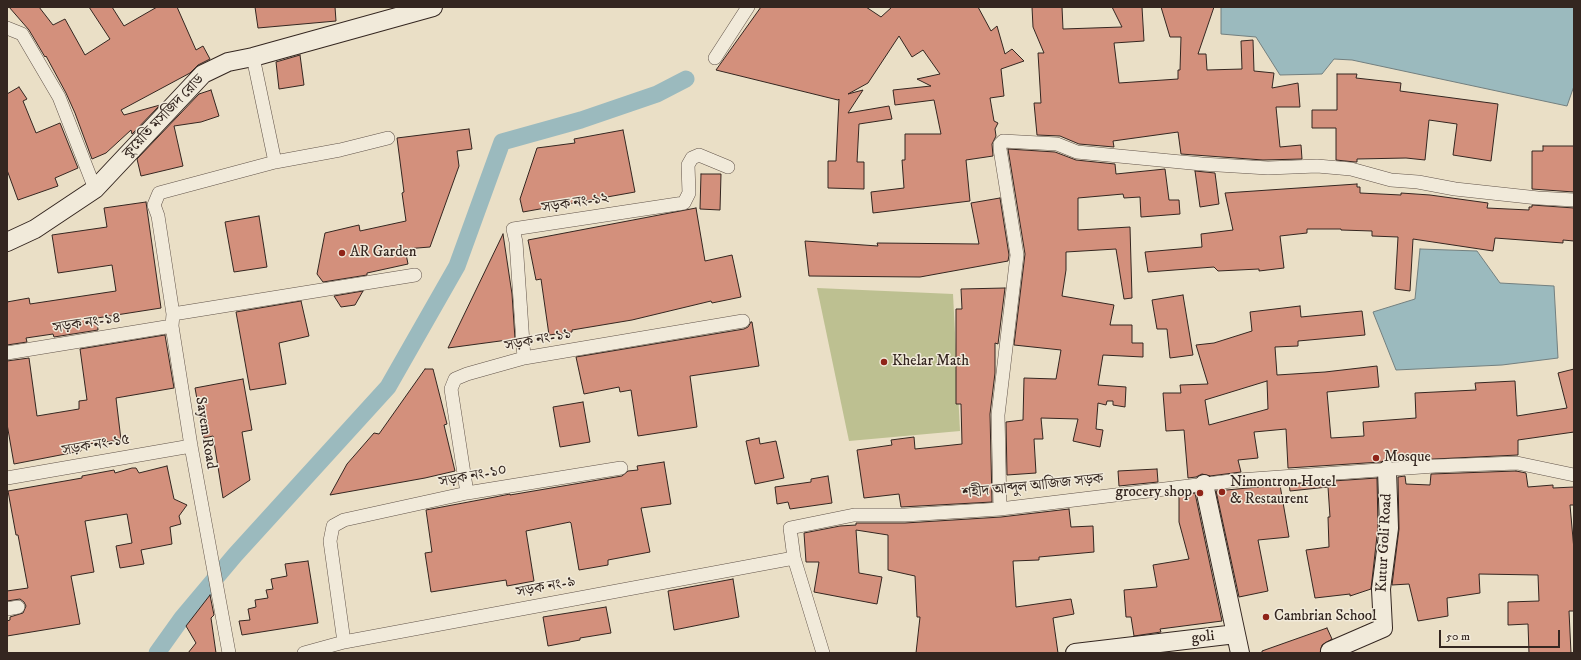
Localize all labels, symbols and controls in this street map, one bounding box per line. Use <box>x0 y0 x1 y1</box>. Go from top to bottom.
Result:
street label: কুয়েতি মসজিদ রোড <box>120 71 208 163</box>
street label: সড়ক নং-১২ <box>540 190 610 218</box>
place label: AR Garden <box>350 244 417 262</box>
marker: AR Garden <box>337 248 347 258</box>
street label: সড়ক নং-১৪ <box>52 310 122 338</box>
street label: সড়ক নং-১১ <box>503 326 573 356</box>
place label: Khelar Math <box>892 353 969 371</box>
marker: Khelar Math <box>879 357 889 367</box>
street label: Sayem Road <box>190 396 220 470</box>
street label: সড়ক নং-১৫ <box>61 431 131 461</box>
place label: Mosque <box>1384 449 1431 467</box>
marker: Mosque <box>1371 453 1381 463</box>
street label: সড়ক নং-১০ <box>437 462 509 492</box>
street label: শহীদ আব্দুল আজিজ সড়ক <box>962 471 1104 503</box>
place label: Nimontron Hotel & Restaurent <box>1230 474 1336 509</box>
place label: grocery shop <box>1116 484 1192 502</box>
marker: Nimontron Hotel & Restaurent <box>1217 487 1227 497</box>
marker: grocery shop <box>1195 488 1205 498</box>
street label: Kutur Goli Road <box>1373 493 1397 593</box>
street label: সড়ক নং-৯ <box>515 573 577 603</box>
place label: Cambrian School <box>1274 608 1377 626</box>
marker: Cambrian School <box>1261 612 1271 622</box>
scale bar <box>1441 622 1562 648</box>
street label: goli <box>1191 628 1215 648</box>
text: 50 m <box>1446 629 1470 644</box>

